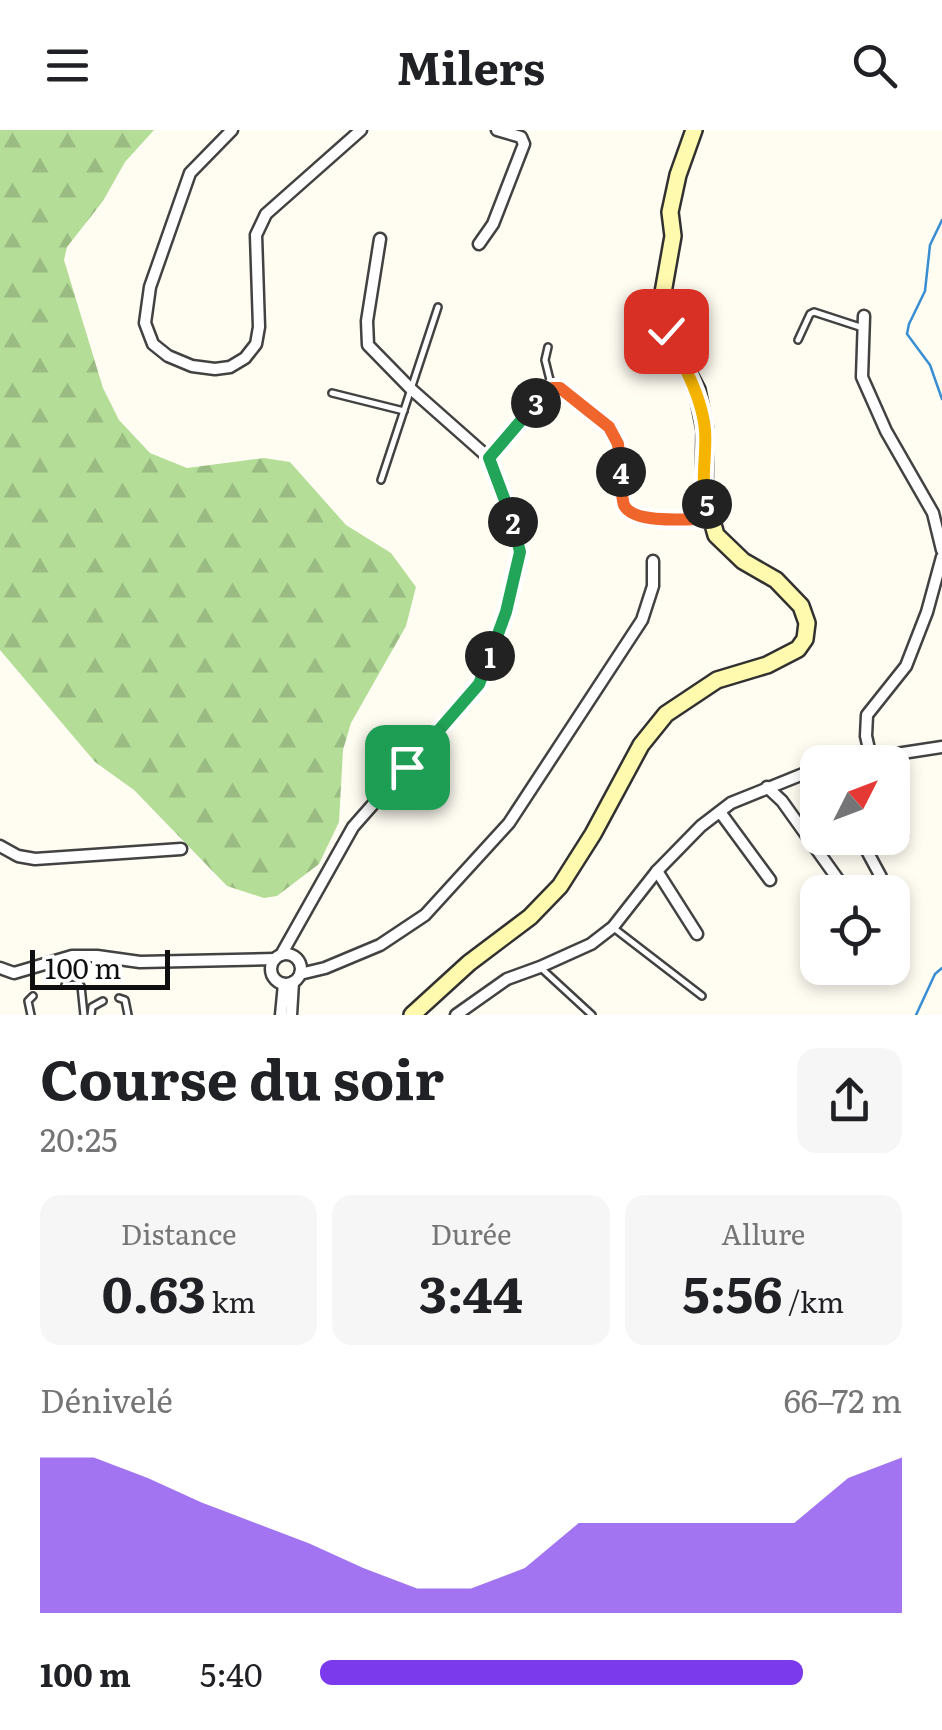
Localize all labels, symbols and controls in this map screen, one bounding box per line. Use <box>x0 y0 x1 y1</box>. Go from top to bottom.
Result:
text: Milers <box>397 32 545 99</box>
icon: menu <box>40 38 95 93</box>
icon: search <box>847 38 902 93</box>
pin <box>624 289 709 374</box>
icon: check <box>639 304 694 359</box>
pin: 3 <box>511 378 561 428</box>
text: 3 <box>528 382 544 424</box>
pin: 4 <box>596 447 646 497</box>
text: 4 <box>613 451 629 493</box>
pin: 5 <box>682 479 732 529</box>
text: 5 <box>699 483 715 525</box>
pin: 2 <box>488 497 538 547</box>
text: 2 <box>505 501 521 543</box>
pin: 1 <box>465 631 515 681</box>
text: 1 <box>484 635 496 677</box>
pin <box>365 725 450 810</box>
icon: arrive <box>380 740 435 795</box>
north arrow <box>800 745 910 855</box>
map controls <box>800 745 910 985</box>
button: locate <box>800 875 910 985</box>
scale bar <box>30 945 170 990</box>
text: 100 m <box>45 946 122 988</box>
text: Course du soir <box>40 1035 444 1117</box>
button: share <box>797 1048 902 1153</box>
text: 20:25 <box>40 1114 118 1162</box>
text: Distance <box>121 1212 237 1254</box>
text: Durée <box>430 1212 512 1254</box>
text: Allure <box>721 1212 805 1254</box>
text: 0.63 <box>102 1254 206 1328</box>
text: 3:44 <box>419 1254 523 1328</box>
text: 5:56 <box>682 1254 783 1328</box>
text: km <box>206 1280 256 1322</box>
text: /km <box>783 1280 844 1322</box>
text: Dénivelé <box>40 1375 173 1423</box>
text: 66–72 m <box>784 1375 902 1423</box>
text: 100 m <box>40 1649 131 1697</box>
text: 5:40 <box>200 1649 262 1697</box>

